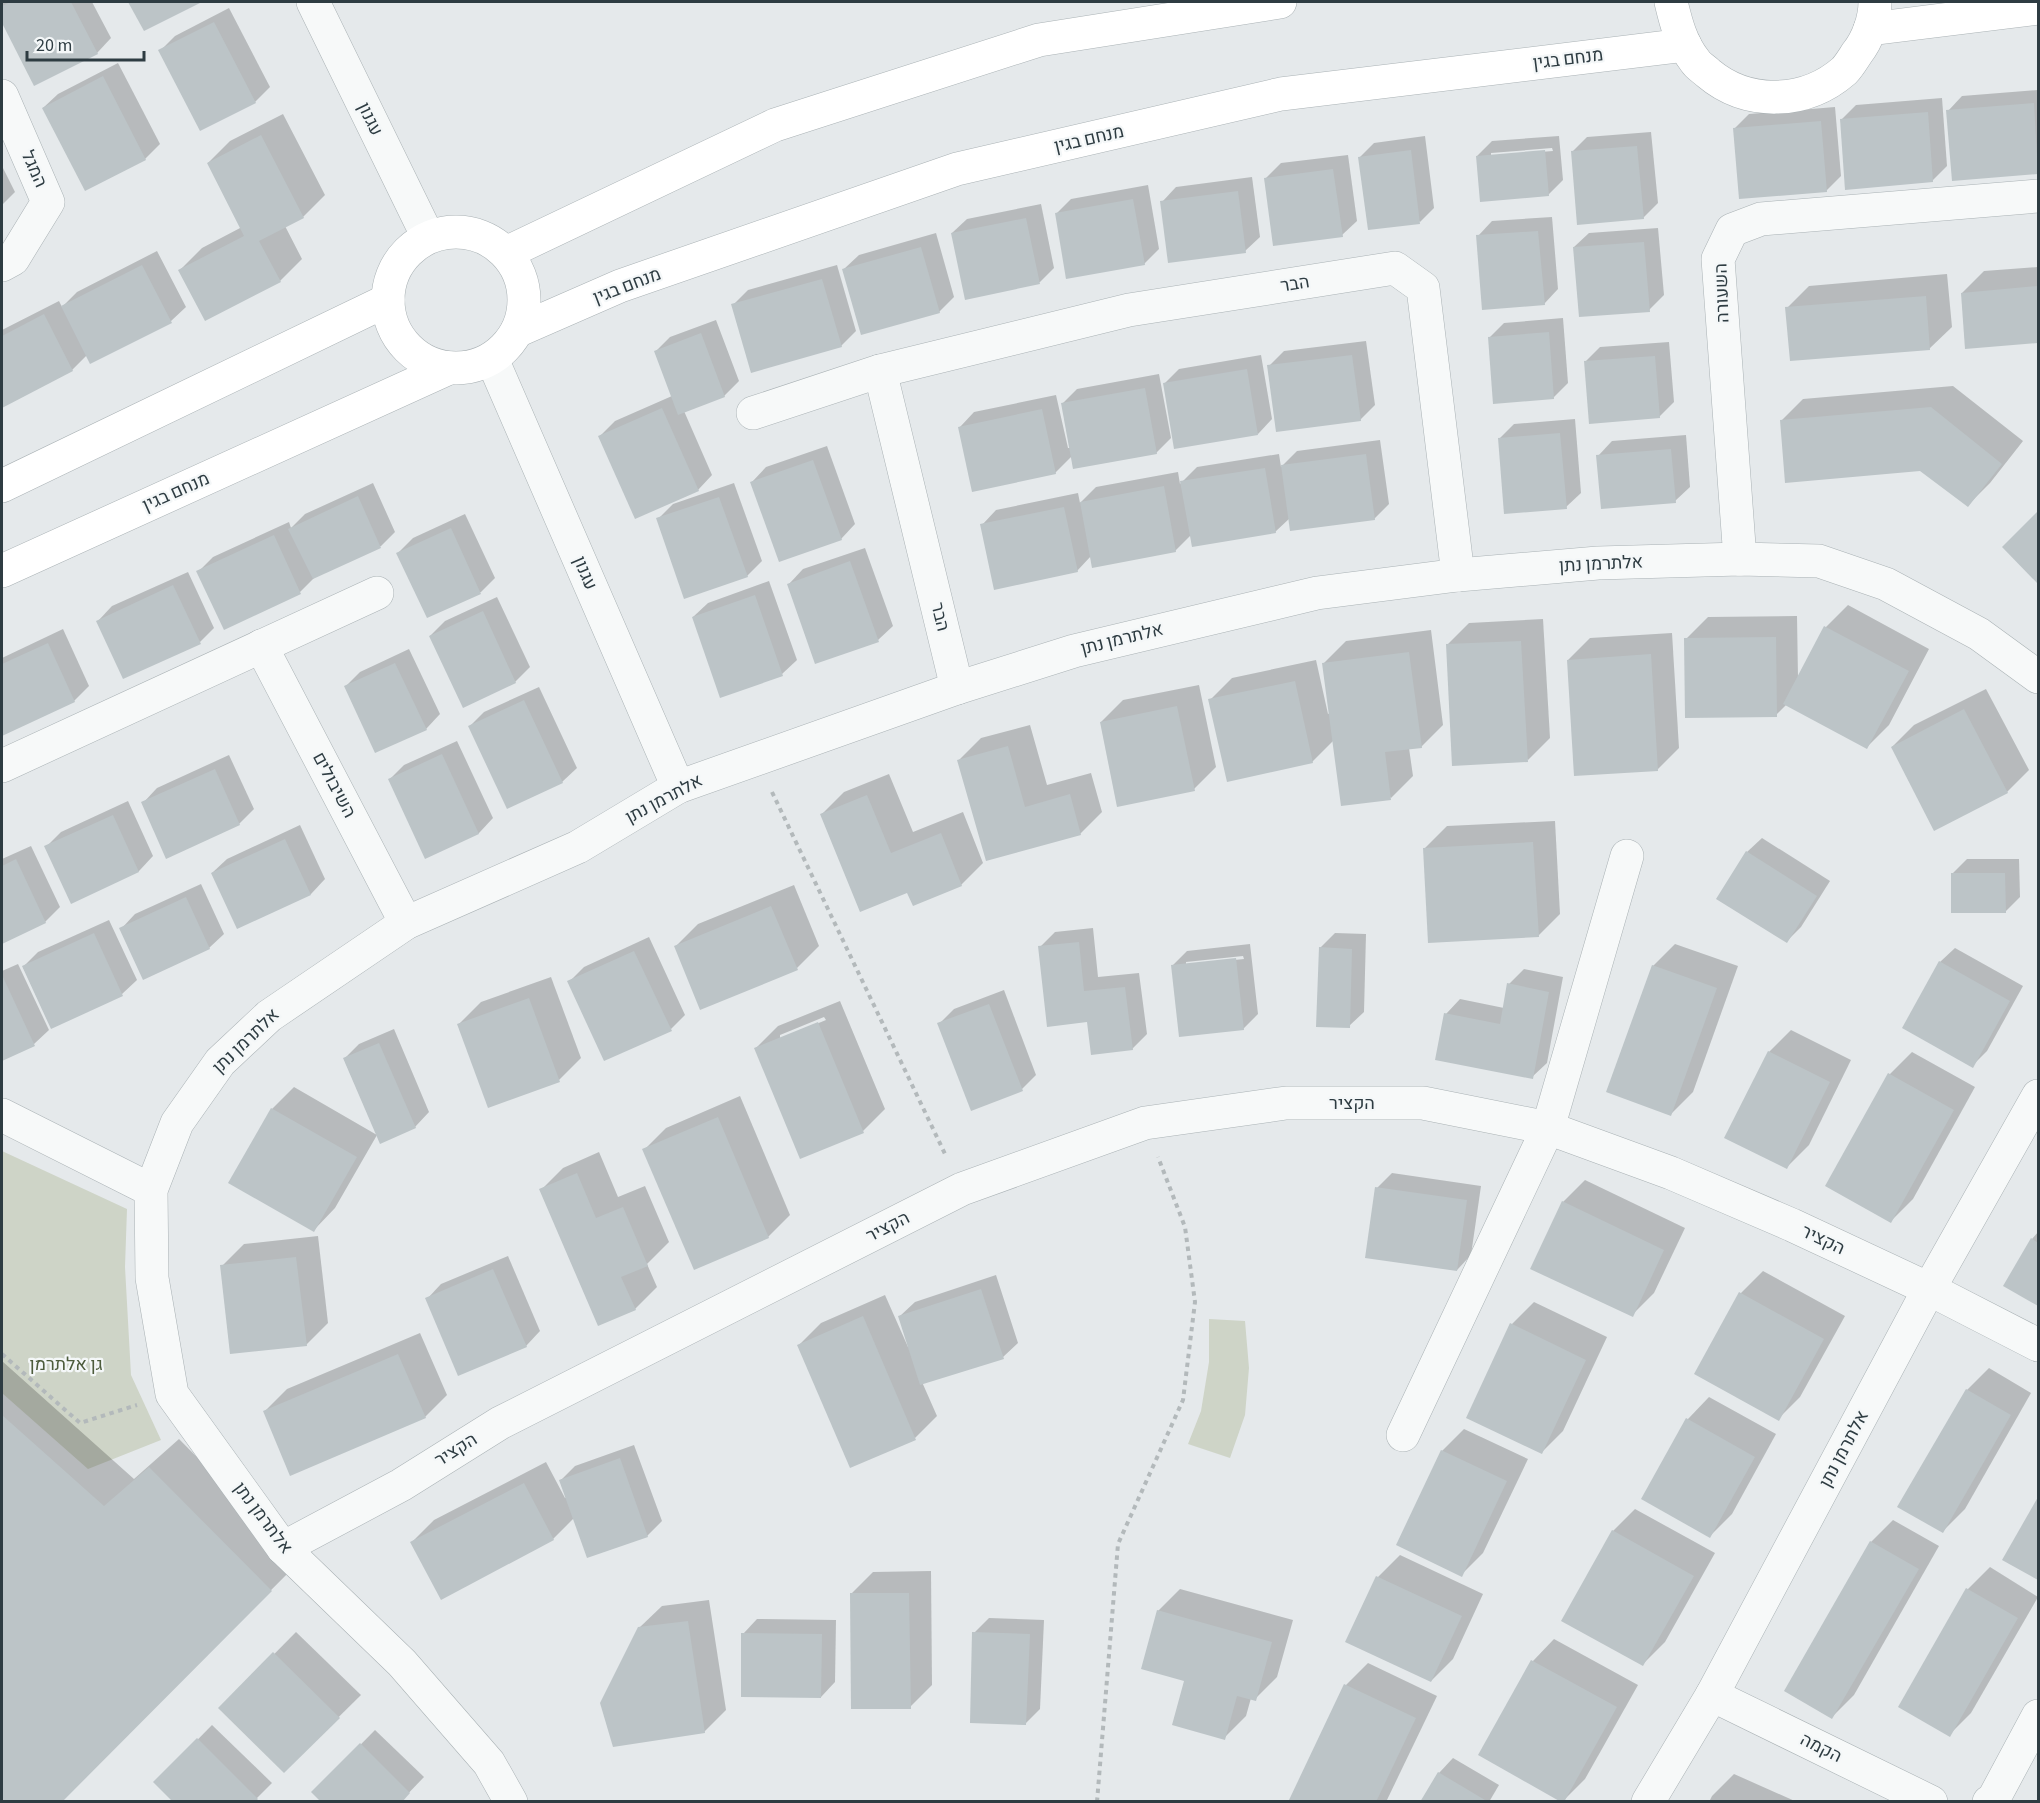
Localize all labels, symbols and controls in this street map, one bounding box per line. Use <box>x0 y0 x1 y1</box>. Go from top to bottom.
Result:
scale bar <box>27 24 144 62</box>
text: 20 m <box>36 33 72 58</box>
street label: מנחם בגין <box>1531 42 1605 76</box>
street label: עגנון <box>351 98 389 140</box>
street label: מנחם בגין <box>1052 119 1126 159</box>
street label: המגל <box>15 146 53 192</box>
street label: מנחם בגין <box>589 262 665 310</box>
street label: השעורה <box>1708 263 1736 323</box>
street label: הבר <box>1279 269 1311 299</box>
street label: מנחם בגין <box>139 466 213 518</box>
street label: אלתרמן נתן <box>1558 549 1644 579</box>
street label: עגנון <box>567 552 603 594</box>
street label: הבר <box>924 600 956 634</box>
street label: אלתרמן נתן <box>1078 617 1166 661</box>
street label: השיבולים <box>306 748 362 822</box>
street label: אלתרמן נתן <box>621 768 707 830</box>
street label: אלתרמן נתן <box>207 1003 285 1079</box>
street label: הקציר <box>1329 1091 1375 1116</box>
street label: הקציר <box>862 1205 914 1249</box>
street label: הקציר <box>1797 1219 1849 1261</box>
park label: גן אלתרמן <box>29 1352 103 1377</box>
street label: אלתרמן נתן <box>1813 1406 1875 1492</box>
street label: הקציר <box>430 1427 482 1473</box>
street label: אלתרמן נתן <box>228 1477 298 1559</box>
street label: הקמה <box>1796 1727 1846 1769</box>

